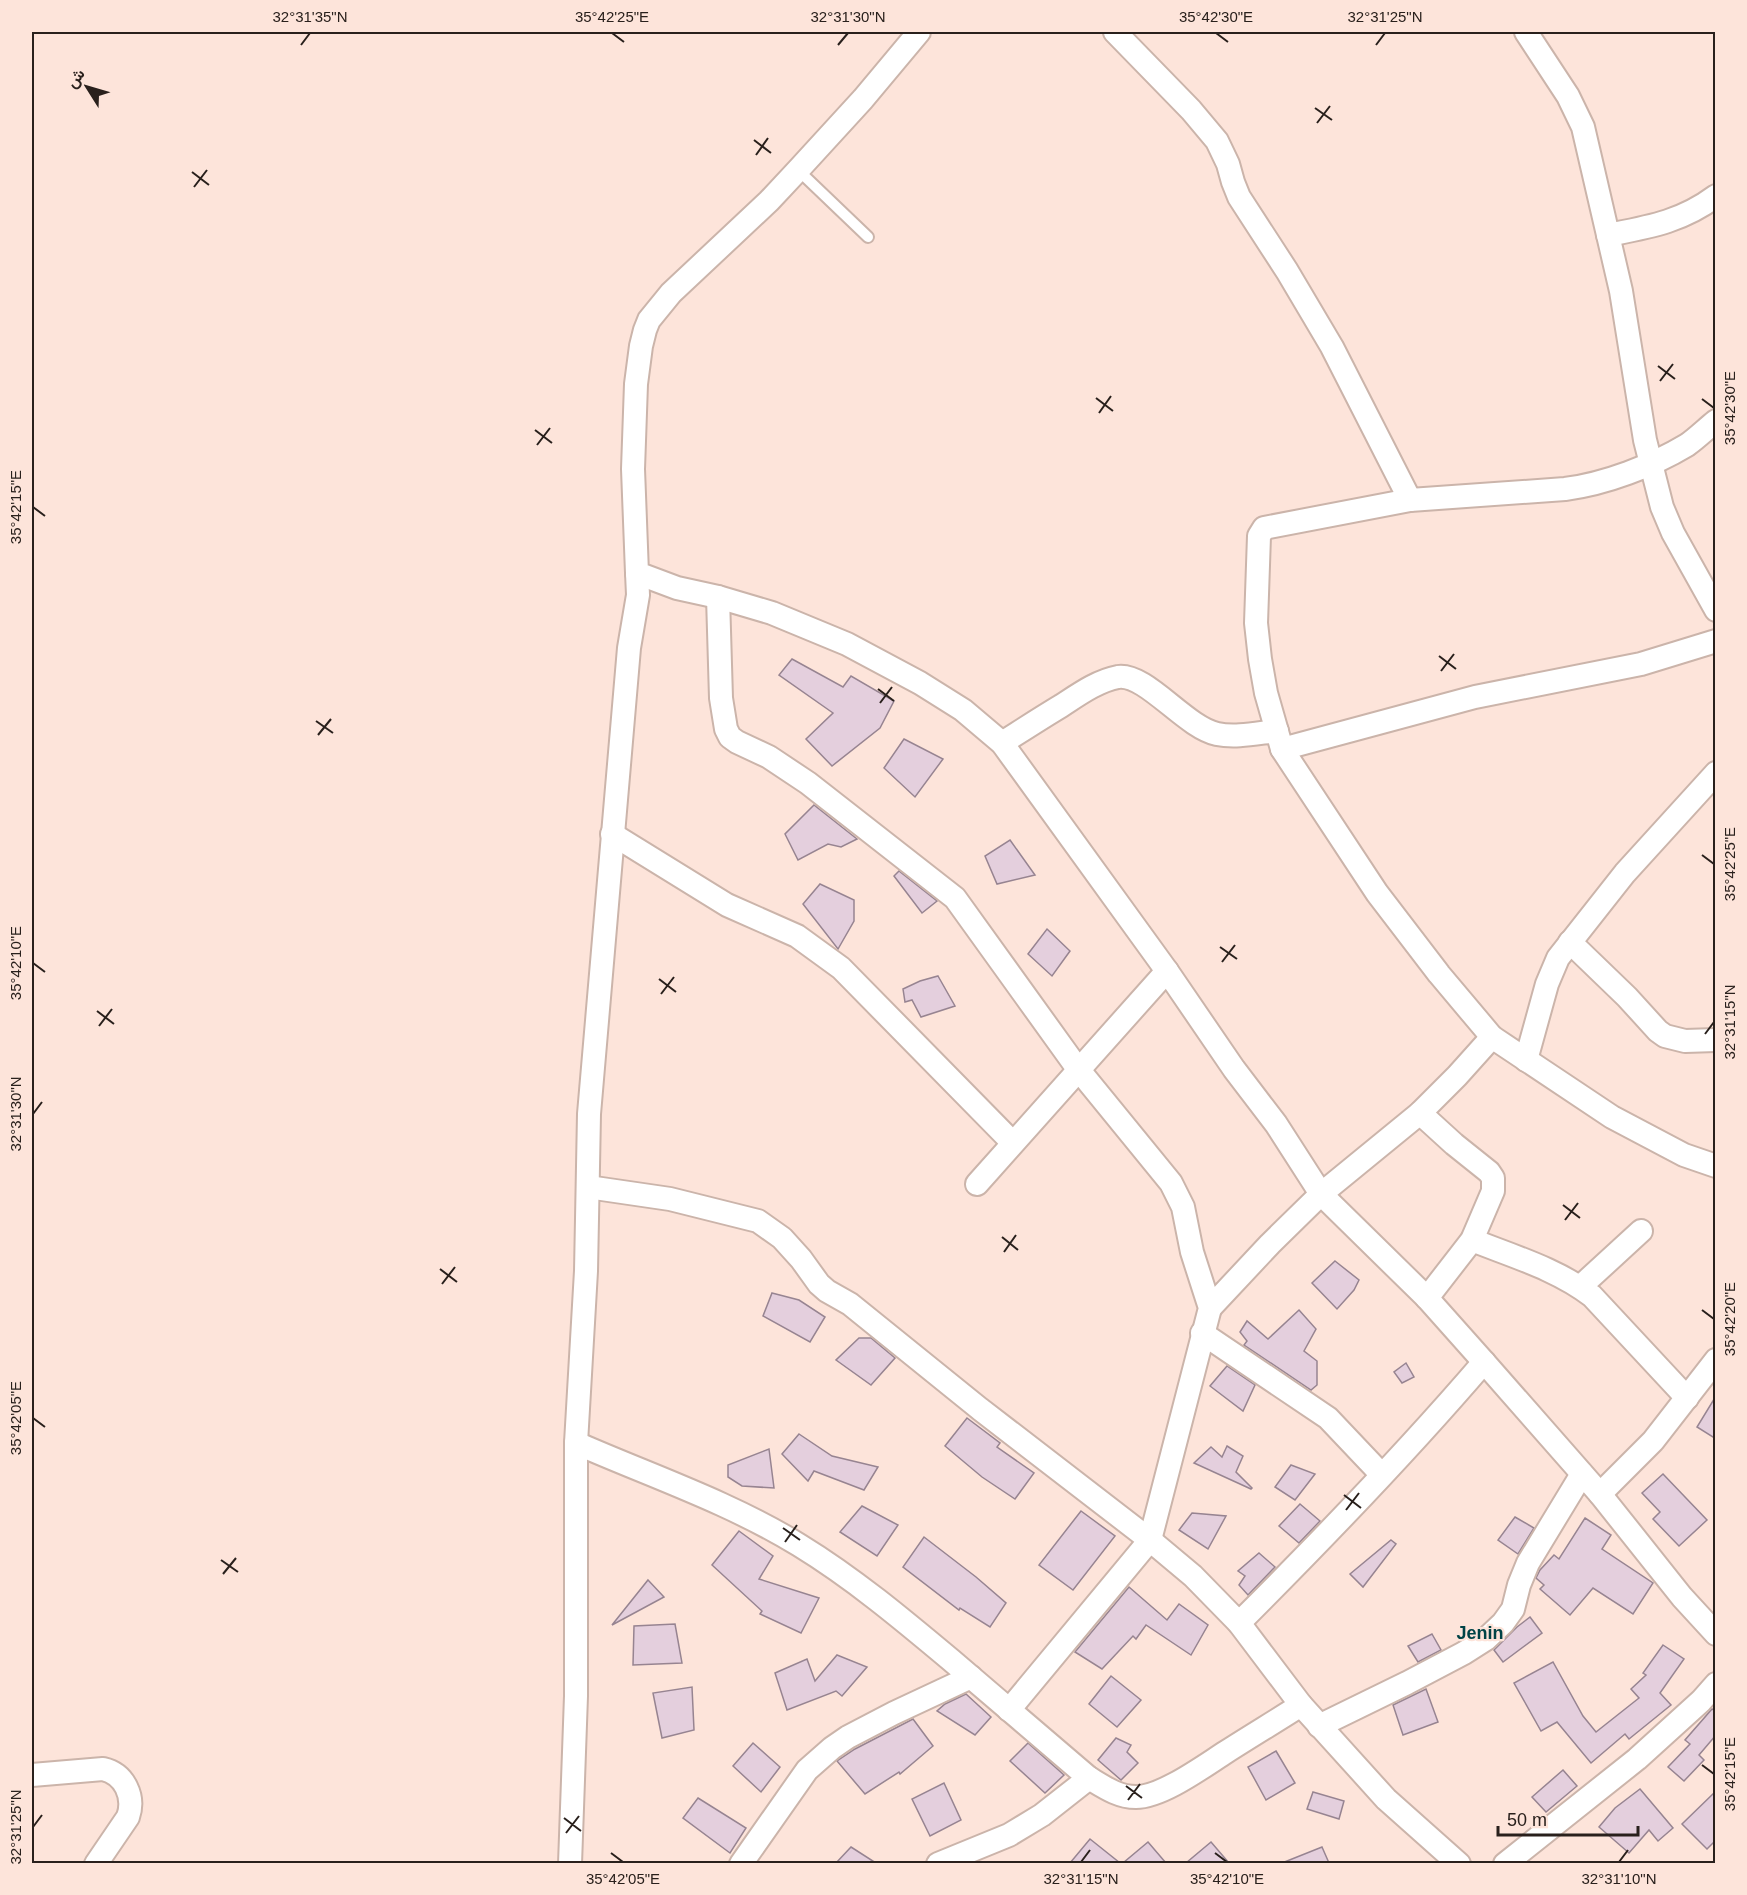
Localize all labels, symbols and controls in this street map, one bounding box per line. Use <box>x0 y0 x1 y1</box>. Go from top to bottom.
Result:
text: 32°31'35"N <box>272 8 348 25</box>
text: 35°42'25"E <box>575 8 649 25</box>
text: 32°31'30"N <box>810 8 886 25</box>
text: 35°42'30"E <box>1179 8 1253 25</box>
text: 32°31'25"N <box>1347 8 1423 25</box>
north arrow <box>57 57 117 117</box>
text: ش <box>63 65 89 92</box>
text: 35°42'30"E <box>1721 371 1738 445</box>
text: 35°42'15"E <box>7 470 24 544</box>
text: 35°42'25"E <box>1721 827 1738 901</box>
text: 35°42'10"E <box>7 926 24 1000</box>
text: 32°31'15"N <box>1721 984 1738 1060</box>
text: 32°31'30"N <box>7 1076 24 1152</box>
text: 35°42'20"E <box>1721 1282 1738 1356</box>
text: 35°42'05"E <box>7 1381 24 1455</box>
district label: Jenin <box>1456 1623 1504 1643</box>
text: 35°42'15"E <box>1721 1737 1738 1811</box>
text: 32°31'25"N <box>7 1789 24 1865</box>
scale bar <box>1498 1799 1638 1837</box>
text: 50 m <box>1507 1810 1547 1830</box>
text: 35°42'05"E <box>586 1870 660 1887</box>
text: 32°31'15"N <box>1043 1870 1119 1887</box>
text: 35°42'10"E <box>1190 1870 1264 1887</box>
text: 32°31'10"N <box>1581 1870 1657 1887</box>

